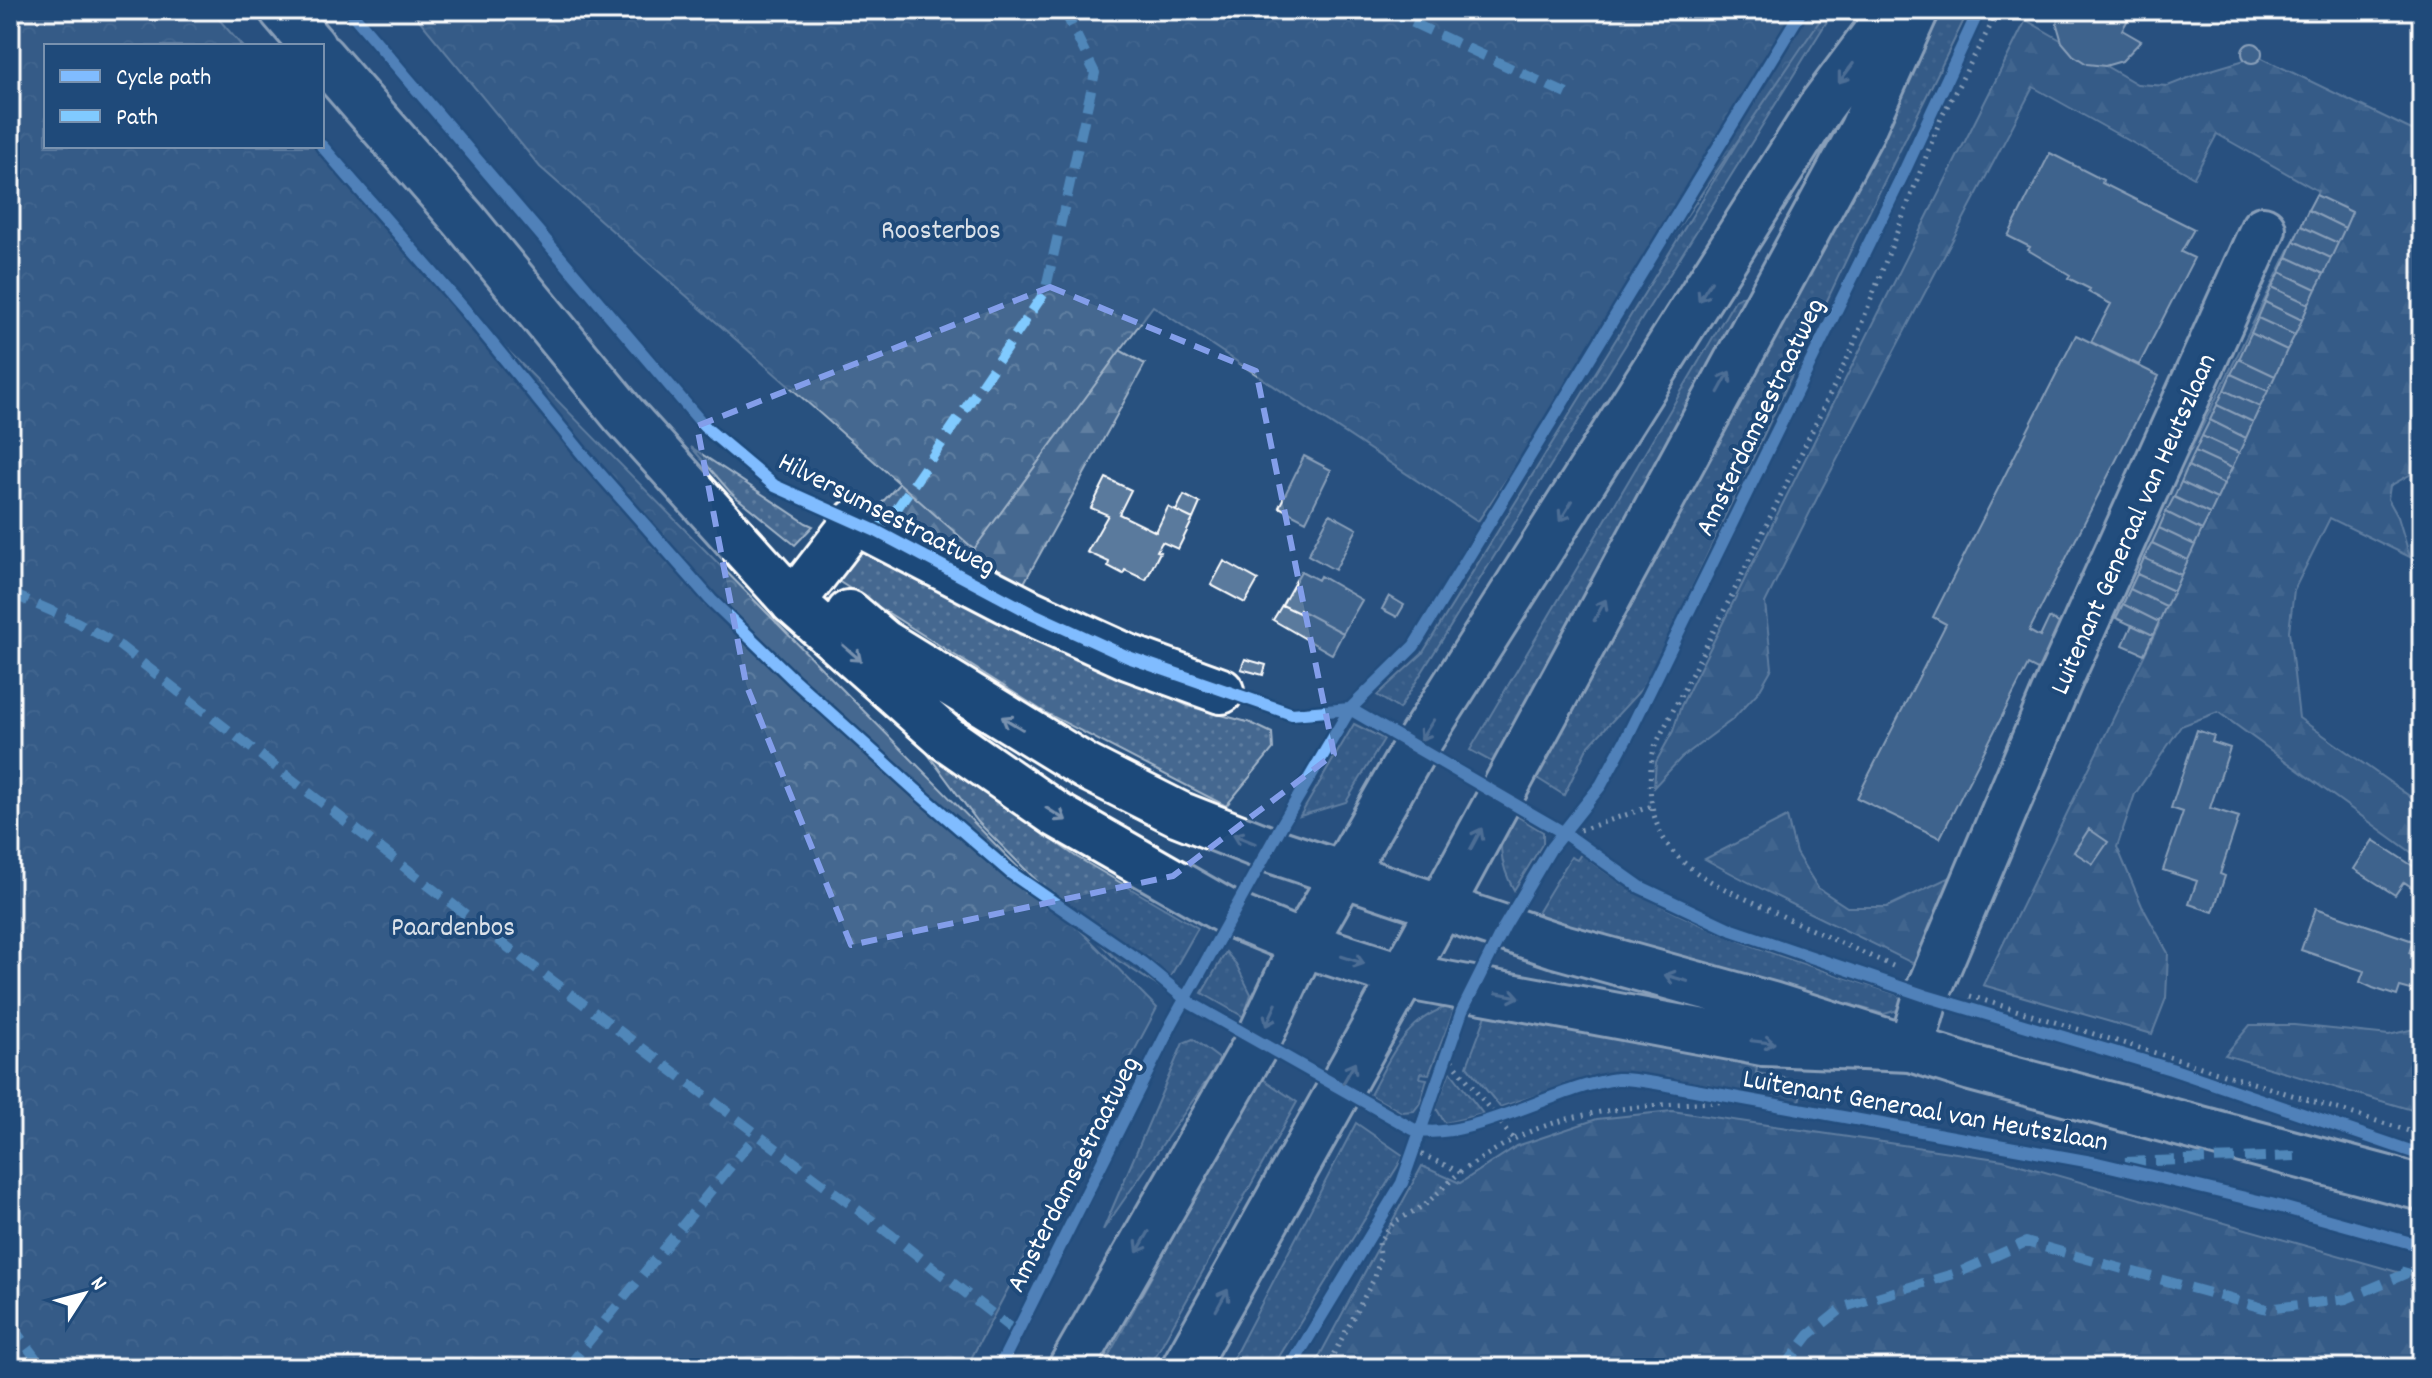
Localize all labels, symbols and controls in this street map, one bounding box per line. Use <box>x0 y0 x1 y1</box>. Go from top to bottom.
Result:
legend <box>44 44 324 148</box>
one-way arrow <box>1838 61 1855 83</box>
text: Cycle path <box>116 62 211 96</box>
text: Path <box>116 102 158 136</box>
park label: Roosterbos <box>881 213 1001 253</box>
one-way arrow <box>1696 279 1712 302</box>
street label: Amsterdamsestraatweg <box>1687 292 1838 544</box>
street label: Luitenant Generaal van Heutszlaan <box>2042 348 2229 702</box>
one-way arrow <box>1717 370 1733 394</box>
street label: Hilversumsestraatweg <box>770 444 1001 589</box>
one-way arrow <box>1558 499 1575 521</box>
one-way arrow <box>1592 599 1608 622</box>
one-way arrow <box>842 644 862 662</box>
one-way arrow <box>1001 714 1024 730</box>
one-way arrow <box>1419 719 1436 741</box>
one-way arrow <box>1044 806 1067 822</box>
one-way arrow <box>1469 827 1485 851</box>
one-way arrow <box>1232 831 1257 846</box>
park label: Paardenbos <box>391 910 515 950</box>
one-way arrow <box>1341 954 1366 969</box>
one-way arrow <box>1663 970 1689 985</box>
one-way arrow <box>1495 988 1520 1003</box>
one-way arrow <box>1262 1002 1277 1027</box>
one-way arrow <box>1750 1035 1776 1050</box>
street label: Amsterdamsestraatweg <box>998 1050 1152 1300</box>
street label: Luitenant Generaal van Heutszlaan <box>1739 1061 2111 1165</box>
one-way arrow <box>1341 1062 1357 1085</box>
one-way arrow <box>1135 1229 1150 1253</box>
north arrow <box>44 1254 124 1334</box>
text: N <box>82 1271 113 1298</box>
one-way arrow <box>1215 1289 1231 1312</box>

